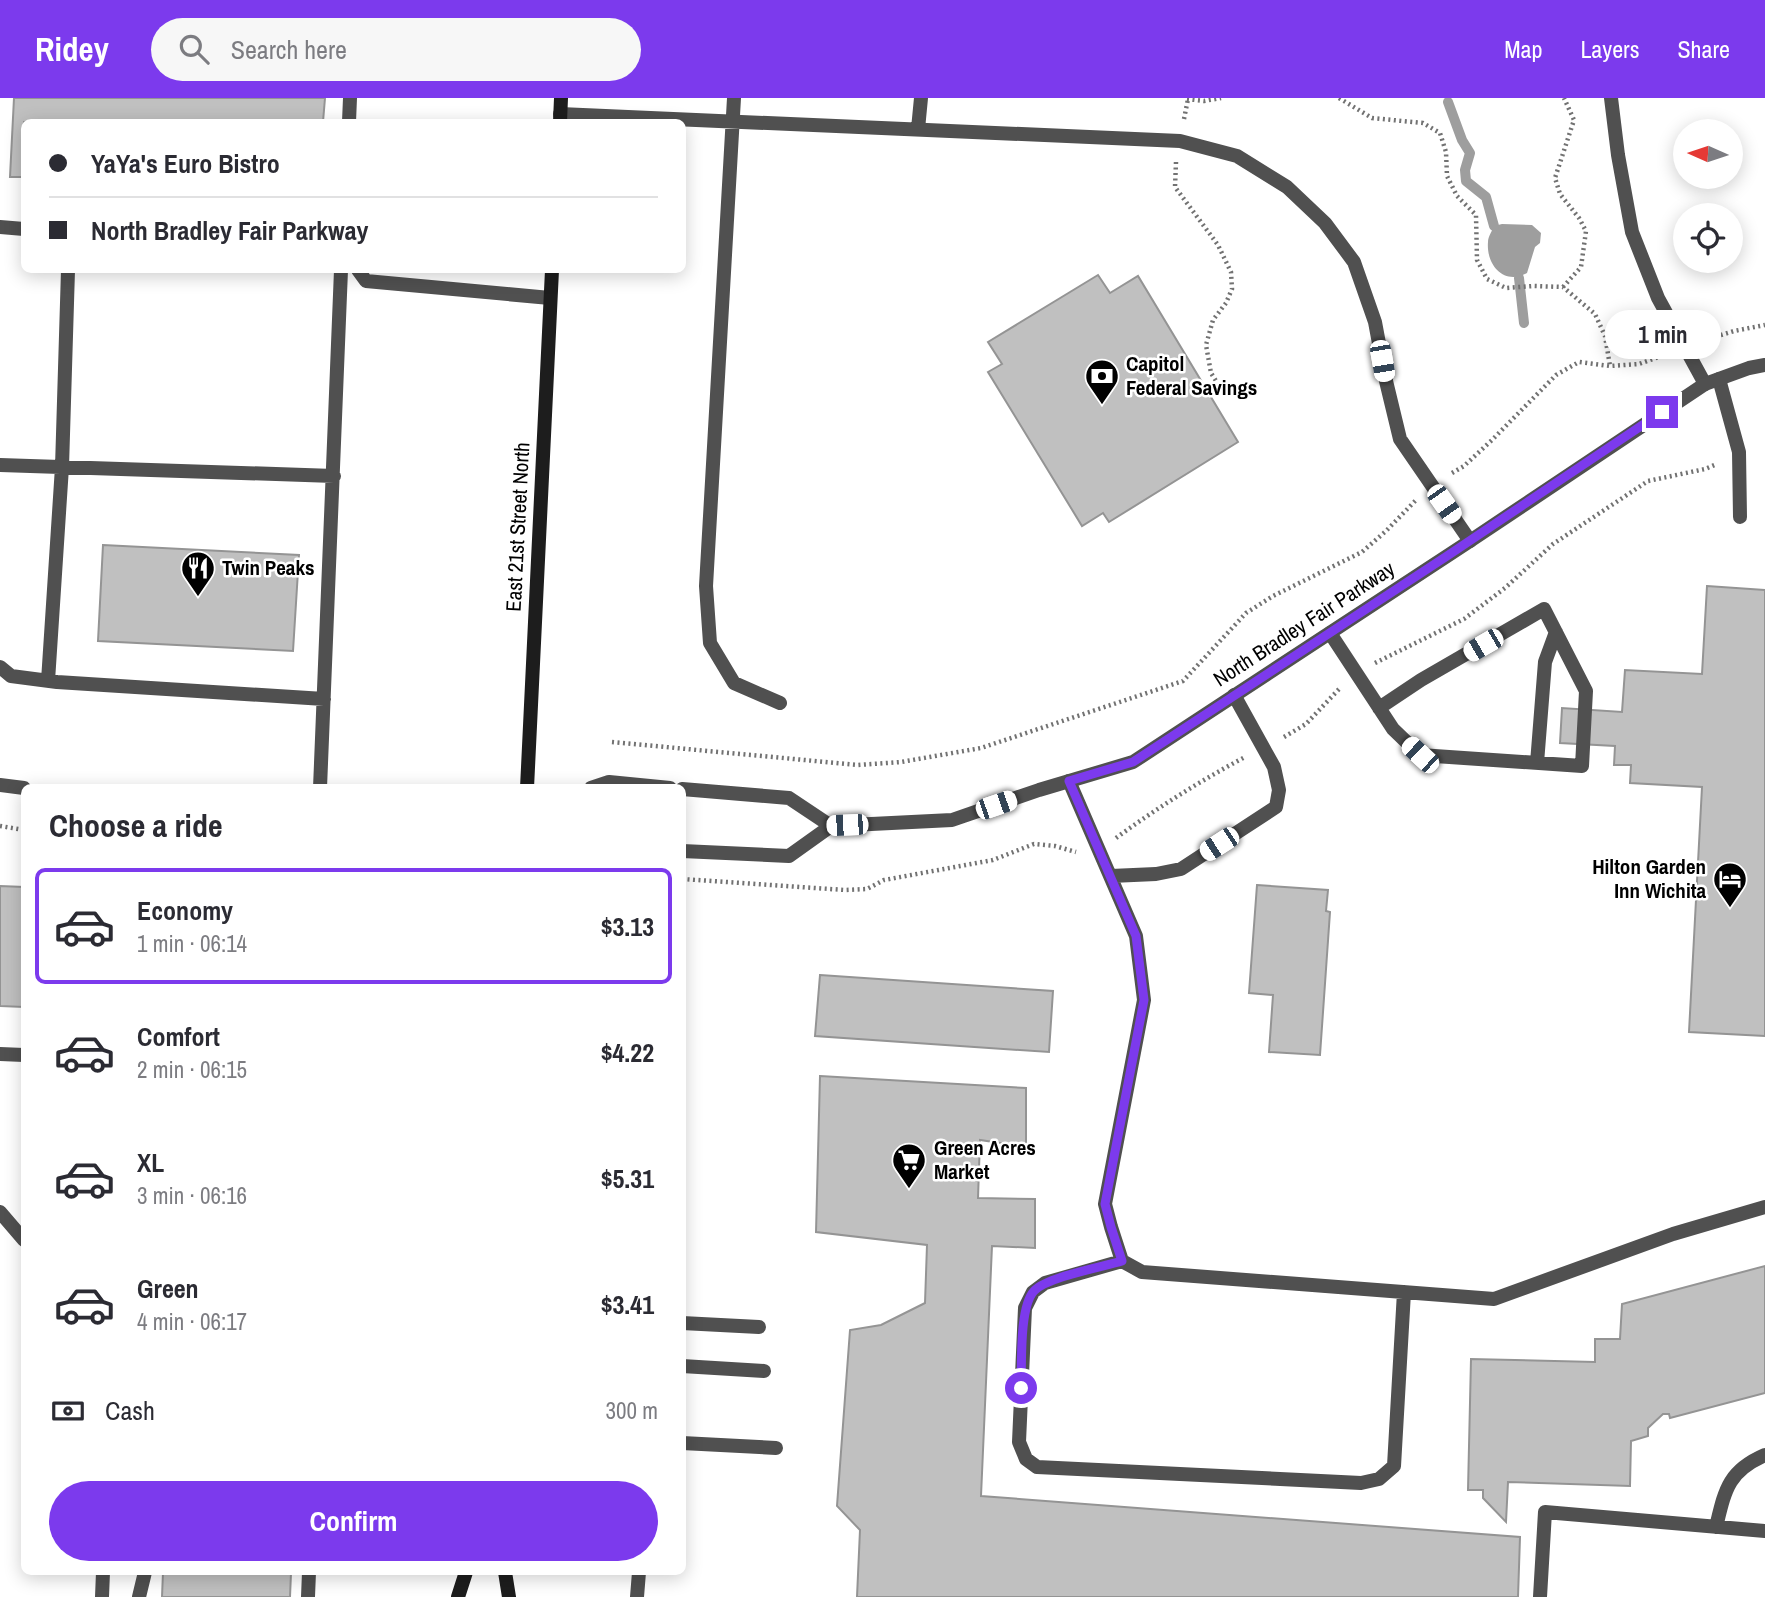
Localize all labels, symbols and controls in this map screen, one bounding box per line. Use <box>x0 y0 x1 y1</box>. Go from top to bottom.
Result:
search box <box>151 18 641 81</box>
text: Ridey <box>35 27 109 71</box>
icon: search <box>175 30 213 68</box>
text: Search here <box>231 32 347 67</box>
text: Map <box>1504 33 1542 65</box>
text: Layers <box>1580 33 1639 65</box>
text: Share <box>1677 33 1730 65</box>
north arrow <box>1673 119 1743 189</box>
map controls <box>1673 119 1743 273</box>
text: YaYa's Euro Bistro <box>91 146 280 181</box>
button: locate <box>1673 203 1743 273</box>
text: North Bradley Fair Parkway <box>91 213 368 248</box>
callout: 1 min <box>1604 310 1720 360</box>
text: 1 min <box>1638 319 1688 350</box>
car <box>1369 338 1396 384</box>
place label: Capitol Federal Savings <box>1126 349 1257 402</box>
bank icon: Capitol Federal Savings <box>1083 357 1121 406</box>
route end <box>1646 396 1678 428</box>
street label: East 21st Street North <box>499 442 536 612</box>
car <box>1424 481 1465 527</box>
restaurant icon: Twin Peaks <box>179 549 217 598</box>
place label: Twin Peaks <box>222 553 315 582</box>
street label: North Bradley Fair Parkway <box>1207 554 1400 693</box>
car <box>1460 625 1507 665</box>
car <box>1398 733 1443 777</box>
car <box>973 788 1020 822</box>
text: Choose a ride <box>49 804 223 847</box>
car <box>826 814 869 836</box>
car <box>1196 824 1243 864</box>
place label: Hilton Garden Inn Wichita <box>1592 852 1706 905</box>
hotel icon: Hilton Garden Inn Wichita <box>1711 860 1749 909</box>
text: Economy <box>137 893 233 928</box>
icon: car <box>53 895 116 958</box>
text: $3.13 <box>601 909 654 944</box>
text: 1 min · 06:14 <box>137 928 247 959</box>
text: Comfort <box>137 1019 220 1054</box>
icon: car <box>53 1021 116 1084</box>
text: $4.22 <box>601 1035 654 1070</box>
text: 2 min · 06:15 <box>137 1054 247 1085</box>
place label: Green Acres Market <box>934 1133 1036 1186</box>
supermarket icon: Green Acres Market <box>890 1141 928 1190</box>
text: XL <box>137 1145 164 1180</box>
icon: car <box>53 1147 116 1210</box>
text: $5.31 <box>601 1161 654 1196</box>
text: 3 min · 06:16 <box>137 1180 247 1211</box>
text: Green <box>137 1271 199 1306</box>
icon: car <box>53 1273 116 1336</box>
text: $3.41 <box>601 1287 654 1322</box>
text: 4 min · 06:17 <box>137 1306 247 1337</box>
route start <box>1005 1372 1037 1404</box>
icon: cash <box>49 1392 87 1430</box>
text: Cash <box>105 1393 155 1428</box>
text: 300 m <box>606 1395 658 1426</box>
button: Confirm <box>49 1481 658 1561</box>

